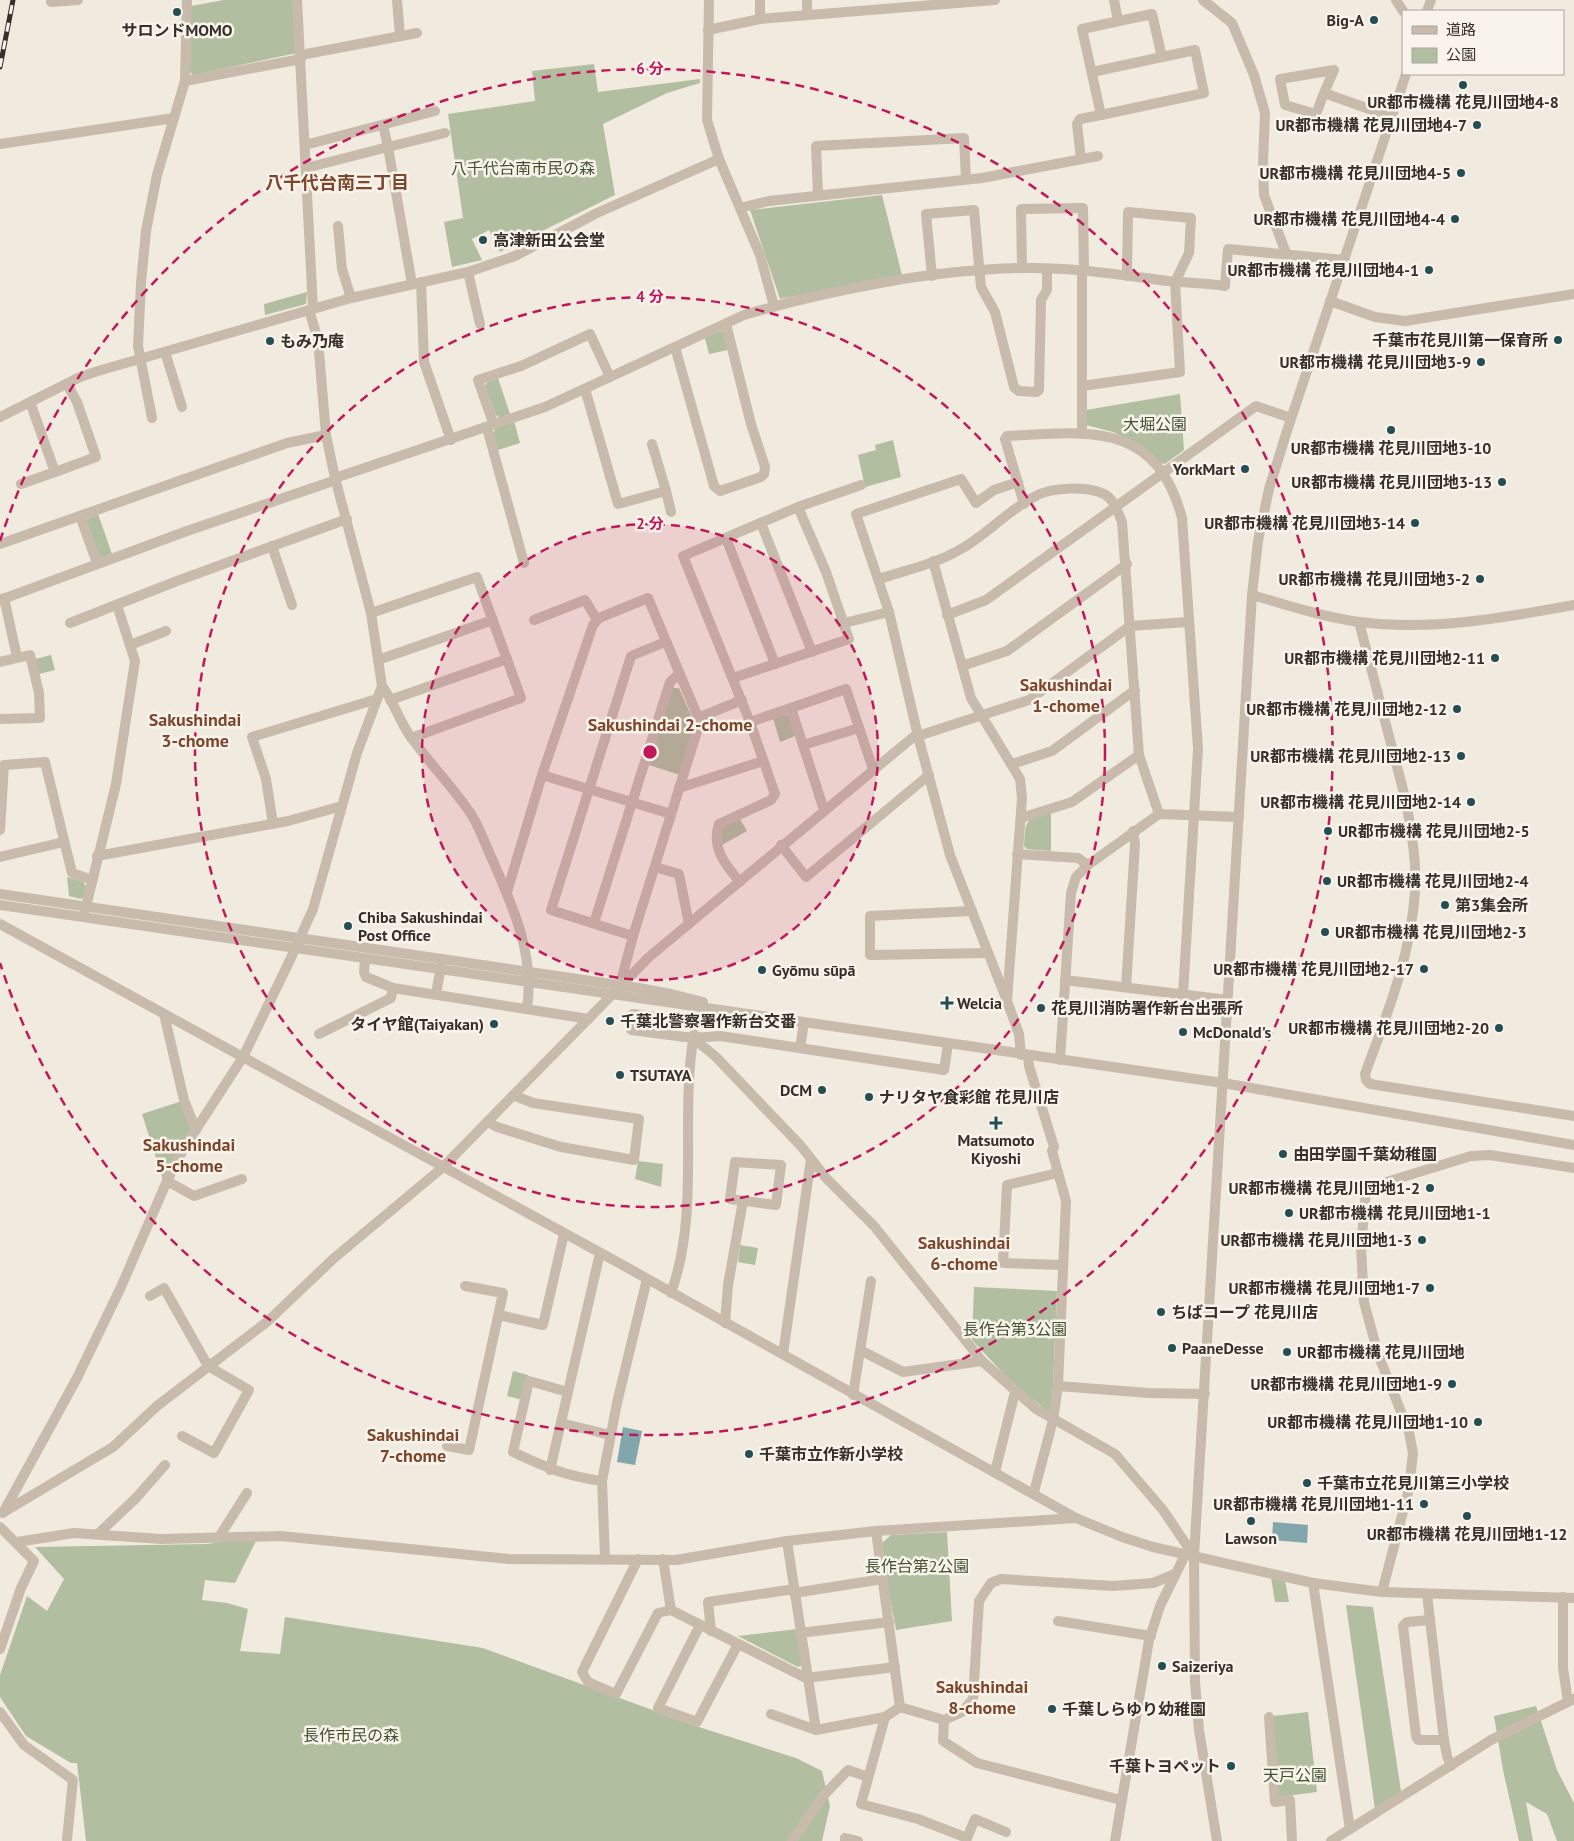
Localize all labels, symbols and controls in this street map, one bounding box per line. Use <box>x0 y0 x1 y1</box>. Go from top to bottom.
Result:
marker: サロンドMOMO <box>171 6 183 18</box>
place label: Big-A <box>1327 10 1364 30</box>
legend <box>1402 10 1564 75</box>
marker: Big-A <box>1368 14 1380 26</box>
place label: サロンドMOMO <box>121 20 233 40</box>
text: 道路 <box>1446 20 1476 39</box>
text: 公園 <box>1446 45 1476 64</box>
text: 6 分 <box>636 59 664 78</box>
marker: UR都市機構 花見川団地4-8 <box>1457 79 1469 91</box>
place label: UR都市機構 花見川団地4-8 <box>1367 92 1559 112</box>
place label: UR都市機構 花見川団地4-7 <box>1275 115 1467 135</box>
marker: UR都市機構 花見川団地4-7 <box>1471 119 1483 131</box>
park label: 八千代台南市民の森 <box>451 158 595 178</box>
place label: UR都市機構 花見川団地4-5 <box>1259 163 1451 183</box>
marker: UR都市機構 花見川団地4-5 <box>1455 167 1467 179</box>
district label: 八千代台南三丁目 <box>265 171 409 194</box>
place label: UR都市機構 花見川団地4-4 <box>1253 209 1445 229</box>
marker: UR都市機構 花見川団地4-4 <box>1449 213 1461 225</box>
place label: 高津新田公会堂 <box>493 230 605 250</box>
marker: 高津新田公会堂 <box>477 234 489 246</box>
place label: UR都市機構 花見川団地4-1 <box>1227 260 1419 280</box>
marker: UR都市機構 花見川団地4-1 <box>1423 264 1435 276</box>
text: 4 分 <box>636 287 664 306</box>
place label: 千葉市花見川第一保育所 <box>1372 330 1548 350</box>
place label: もみ乃庵 <box>280 331 344 351</box>
marker: 千葉市花見川第一保育所 <box>1552 334 1564 346</box>
marker: もみ乃庵 <box>264 335 276 347</box>
place label: UR都市機構 花見川団地3-9 <box>1279 352 1471 372</box>
marker: UR都市機構 花見川団地3-9 <box>1475 356 1487 368</box>
park label: 大堀公園 <box>1123 414 1187 434</box>
marker: UR都市機構 花見川団地3-10 <box>1385 424 1397 436</box>
place label: UR都市機構 花見川団地3-10 <box>1291 438 1491 458</box>
place label: YorkMart <box>1172 459 1235 479</box>
marker: YorkMart <box>1239 463 1251 475</box>
place label: UR都市機構 花見川団地3-13 <box>1291 472 1492 492</box>
marker: UR都市機構 花見川団地3-13 <box>1496 476 1508 488</box>
place label: UR都市機構 花見川団地3-14 <box>1204 513 1405 533</box>
text: 2 分 <box>636 514 664 533</box>
marker: UR都市機構 花見川団地3-14 <box>1409 517 1421 529</box>
place label: UR都市機構 花見川団地3-2 <box>1278 569 1470 589</box>
marker: UR都市機構 花見川団地3-2 <box>1474 573 1486 585</box>
place label: UR都市機構 花見川団地2-11 <box>1284 648 1485 668</box>
marker: UR都市機構 花見川団地2-11 <box>1489 652 1501 664</box>
district label: Sakushindai 1-chome <box>1020 673 1112 717</box>
place label: UR都市機構 花見川団地2-12 <box>1246 699 1447 719</box>
marker: UR都市機構 花見川団地2-12 <box>1451 703 1463 715</box>
district label: Sakushindai 3-chome <box>149 708 241 752</box>
district label: Sakushindai 2-chome <box>588 713 752 736</box>
centre of rings <box>641 743 659 761</box>
place label: UR都市機構 花見川団地2-13 <box>1250 746 1451 766</box>
marker: UR都市機構 花見川団地2-13 <box>1455 750 1467 762</box>
place label: UR都市機構 花見川団地2-14 <box>1260 792 1461 812</box>
marker: UR都市機構 花見川団地2-14 <box>1465 796 1477 808</box>
place label: UR都市機構 花見川団地2-5 <box>1338 821 1530 841</box>
marker: UR都市機構 花見川団地2-5 <box>1322 825 1334 837</box>
place label: UR都市機構 花見川団地2-4 <box>1337 871 1529 891</box>
marker: UR都市機構 花見川団地2-4 <box>1321 875 1333 887</box>
place label: 第3集会所 <box>1455 895 1528 915</box>
marker: 第3集会所 <box>1439 899 1451 911</box>
place label: Chiba Sakushindai Post Office <box>358 907 483 945</box>
marker: Chiba Sakushindai Post Office <box>342 920 354 932</box>
place label: UR都市機構 花見川団地2-3 <box>1335 922 1527 942</box>
marker: UR都市機構 花見川団地2-3 <box>1319 926 1331 938</box>
place label: UR都市機構 花見川団地2-17 <box>1213 959 1414 979</box>
place label: Gyōmu sūpā <box>772 960 855 980</box>
marker: UR都市機構 花見川団地2-17 <box>1418 963 1430 975</box>
marker: Gyōmu sūpā <box>756 964 768 976</box>
place label: Welcia <box>957 993 1002 1013</box>
marker: Welcia <box>941 997 953 1009</box>
place label: 花見川消防署作新台出張所 <box>1051 998 1243 1018</box>
marker: 花見川消防署作新台出張所 <box>1035 1002 1047 1014</box>
place label: 千葉北警察署作新台交番 <box>620 1011 796 1031</box>
place label: タイヤ館(Taiyakan) <box>350 1014 484 1034</box>
marker: 千葉北警察署作新台交番 <box>604 1015 616 1027</box>
marker: タイヤ館(Taiyakan) <box>488 1018 500 1030</box>
place label: UR都市機構 花見川団地2-20 <box>1288 1018 1489 1038</box>
place label: McDonald's <box>1193 1022 1272 1042</box>
marker: UR都市機構 花見川団地2-20 <box>1493 1022 1505 1034</box>
marker: McDonald's <box>1177 1026 1189 1038</box>
place label: TSUTAYA <box>630 1065 692 1085</box>
marker: TSUTAYA <box>614 1069 626 1081</box>
place label: DCM <box>780 1080 812 1100</box>
marker: DCM <box>816 1084 828 1096</box>
place label: ナリタヤ食彩館 花見川店 <box>879 1087 1059 1107</box>
marker: ナリタヤ食彩館 花見川店 <box>863 1091 875 1103</box>
marker: Matsumoto Kiyoshi <box>990 1117 1002 1129</box>
place label: Matsumoto Kiyoshi <box>957 1130 1035 1168</box>
district label: Sakushindai 5-chome <box>143 1133 235 1177</box>
place label: 由田学園千葉幼稚園 <box>1293 1144 1437 1164</box>
marker: 由田学園千葉幼稚園 <box>1277 1148 1289 1160</box>
place label: UR都市機構 花見川団地1-2 <box>1228 1178 1420 1198</box>
marker: UR都市機構 花見川団地1-2 <box>1424 1182 1436 1194</box>
place label: UR都市機構 花見川団地1-1 <box>1299 1203 1491 1223</box>
marker: UR都市機構 花見川団地1-1 <box>1283 1207 1295 1219</box>
place label: UR都市機構 花見川団地1-3 <box>1220 1230 1412 1250</box>
district label: Sakushindai 6-chome <box>918 1231 1010 1275</box>
marker: UR都市機構 花見川団地1-3 <box>1416 1234 1428 1246</box>
place label: UR都市機構 花見川団地1-7 <box>1228 1278 1420 1298</box>
marker: UR都市機構 花見川団地1-7 <box>1424 1282 1436 1294</box>
place label: ちばコープ 花見川店 <box>1171 1302 1318 1322</box>
marker: ちばコープ 花見川店 <box>1155 1306 1167 1318</box>
park label: 長作台第3公園 <box>963 1319 1067 1339</box>
place label: PaaneDesse <box>1182 1338 1264 1358</box>
marker: PaaneDesse <box>1166 1342 1178 1354</box>
place label: UR都市機構 花見川団地 <box>1297 1342 1465 1362</box>
marker: UR都市機構 花見川団地 <box>1281 1346 1293 1358</box>
place label: UR都市機構 花見川団地1-9 <box>1250 1374 1442 1394</box>
marker: UR都市機構 花見川団地1-9 <box>1446 1378 1458 1390</box>
place label: UR都市機構 花見川団地1-10 <box>1267 1412 1468 1432</box>
marker: UR都市機構 花見川団地1-10 <box>1472 1416 1484 1428</box>
district label: Sakushindai 7-chome <box>367 1423 459 1467</box>
place label: 千葉市立作新小学校 <box>759 1444 903 1464</box>
marker: 千葉市立作新小学校 <box>743 1448 755 1460</box>
place label: 千葉市立花見川第三小学校 <box>1317 1473 1509 1493</box>
marker: 千葉市立花見川第三小学校 <box>1301 1477 1313 1489</box>
place label: UR都市機構 花見川団地1-11 <box>1213 1494 1414 1514</box>
marker: UR都市機構 花見川団地1-11 <box>1418 1498 1430 1510</box>
marker: UR都市機構 花見川団地1-12 <box>1461 1510 1473 1522</box>
marker: Lawson <box>1245 1515 1257 1527</box>
place label: UR都市機構 花見川団地1-12 <box>1367 1524 1567 1544</box>
place label: Lawson <box>1225 1528 1277 1548</box>
park label: 長作台第2公園 <box>865 1556 969 1576</box>
place label: Saizeriya <box>1172 1656 1234 1676</box>
marker: Saizeriya <box>1156 1660 1168 1672</box>
district label: Sakushindai 8-chome <box>936 1675 1028 1719</box>
place label: 千葉しらゆり幼稚園 <box>1062 1699 1206 1719</box>
marker: 千葉しらゆり幼稚園 <box>1046 1703 1058 1715</box>
park label: 長作市民の森 <box>303 1725 399 1745</box>
place label: 千葉トヨペット <box>1109 1756 1221 1776</box>
marker: 千葉トヨペット <box>1225 1760 1237 1772</box>
park label: 天戸公園 <box>1263 1765 1327 1785</box>

